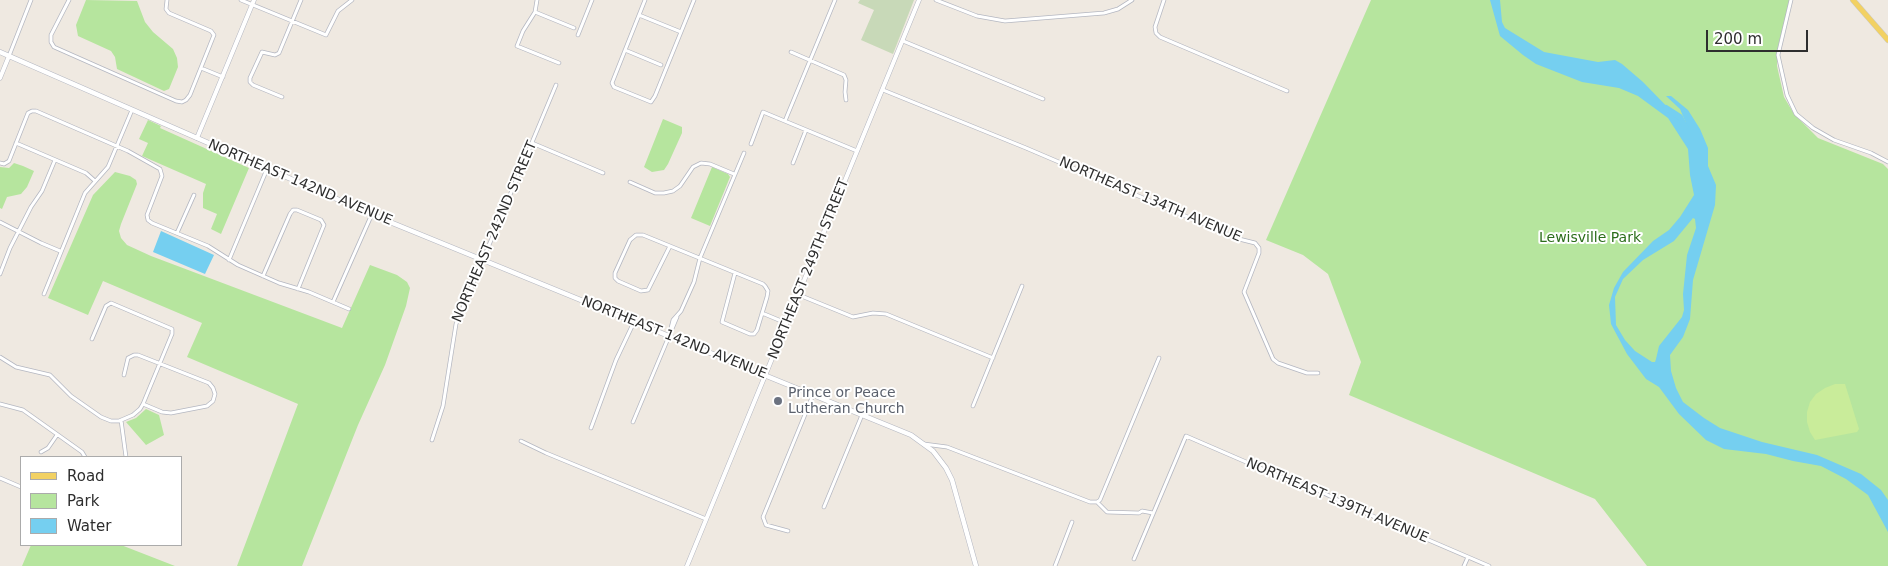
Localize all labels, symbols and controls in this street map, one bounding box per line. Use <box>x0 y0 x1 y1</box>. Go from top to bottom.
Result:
scale bar <box>1708 20 1810 52</box>
text: 200 m <box>1714 30 1762 48</box>
street label: NORTHEAST 142ND AVENUE <box>205 136 395 230</box>
street label: NORTHEAST 242ND STREET <box>449 139 541 325</box>
street label: NORTHEAST 134TH AVENUE <box>1056 154 1244 246</box>
street label: NORTHEAST 249TH STREET <box>765 176 853 362</box>
park label: Lewisville Park <box>1539 230 1641 246</box>
street label: NORTHEAST 142ND AVENUE <box>579 293 769 383</box>
place label: Prince or Peace Lutheran Church <box>788 385 905 418</box>
marker: Prince or Peace Lutheran Church <box>772 395 784 407</box>
street label: NORTHEAST 139TH AVENUE <box>1243 455 1431 547</box>
legend <box>20 456 182 546</box>
text: Road <box>67 467 105 485</box>
text: Park <box>67 492 99 510</box>
text: Water <box>67 517 111 535</box>

